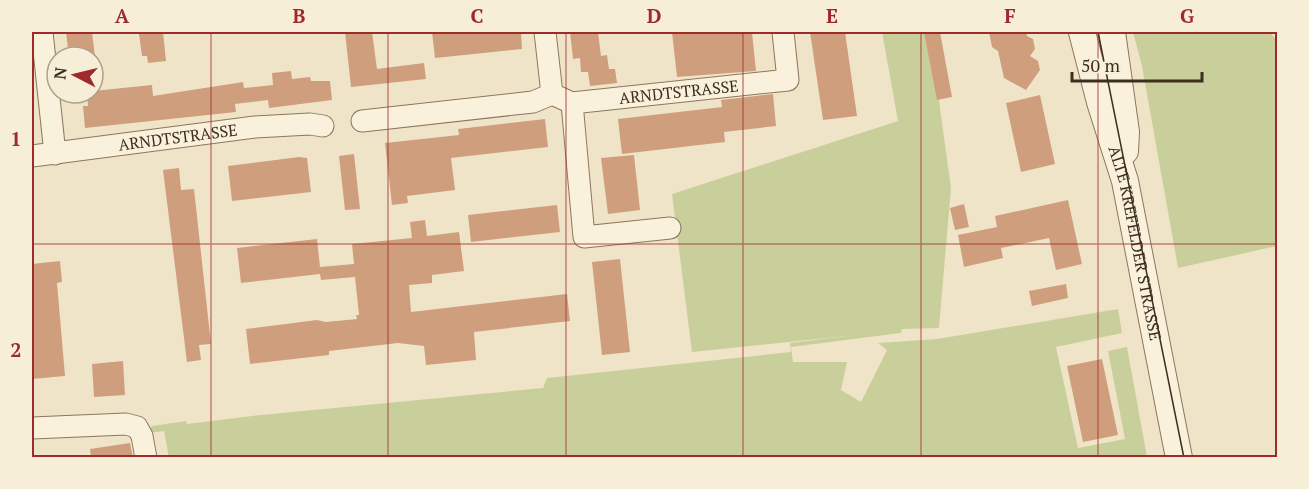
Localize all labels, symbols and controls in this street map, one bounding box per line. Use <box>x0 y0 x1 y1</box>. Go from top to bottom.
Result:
text: A <box>115 2 130 29</box>
text: B <box>293 2 306 29</box>
text: C <box>470 2 484 29</box>
text: D <box>647 2 661 29</box>
text: E <box>826 2 838 29</box>
text: F <box>1004 2 1016 29</box>
text: G <box>1180 2 1194 29</box>
north arrow <box>45 45 105 105</box>
scale bar <box>1072 45 1202 83</box>
text: 50 m <box>1081 53 1121 77</box>
text: N <box>48 66 72 81</box>
street label: ARNDTSTRASSE <box>618 74 740 109</box>
street label: ARNDTSTRASSE <box>117 118 239 156</box>
text: 1 <box>10 125 22 152</box>
street label: ALTE KREFELDER STRASSE <box>1103 143 1167 342</box>
text: 2 <box>10 336 22 363</box>

